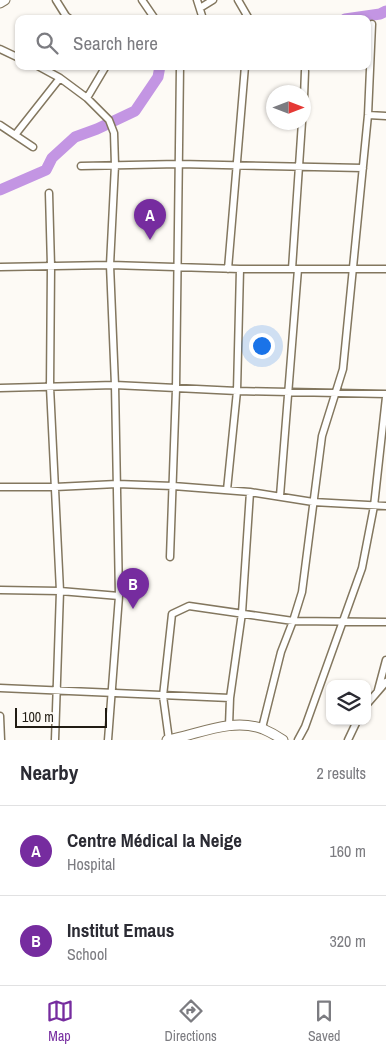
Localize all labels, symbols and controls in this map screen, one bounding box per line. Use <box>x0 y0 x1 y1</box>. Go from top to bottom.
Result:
search box <box>15 15 371 70</box>
icon: search <box>33 29 61 57</box>
text: Search here <box>73 30 158 56</box>
north arrow <box>266 85 311 130</box>
pin: A <box>134 199 166 240</box>
your location <box>249 333 275 359</box>
pin: B <box>117 568 149 609</box>
map controls <box>326 680 371 725</box>
button: layers <box>326 680 371 725</box>
scale bar <box>15 705 108 728</box>
text: 100 m <box>22 708 54 726</box>
text: Nearby <box>20 758 78 787</box>
text: 2 results <box>316 762 366 784</box>
text: Centre Médical la Neige <box>67 827 242 853</box>
text: A <box>31 840 41 862</box>
text: 160 m <box>330 840 366 862</box>
text: Hospital <box>67 853 115 875</box>
text: Institut Emaus <box>67 917 174 943</box>
text: B <box>31 930 41 952</box>
text: 320 m <box>330 930 366 952</box>
text: School <box>67 943 107 965</box>
tab: Map <box>46 997 74 1045</box>
tab: Directions <box>165 997 217 1045</box>
tab: Saved <box>308 997 340 1045</box>

